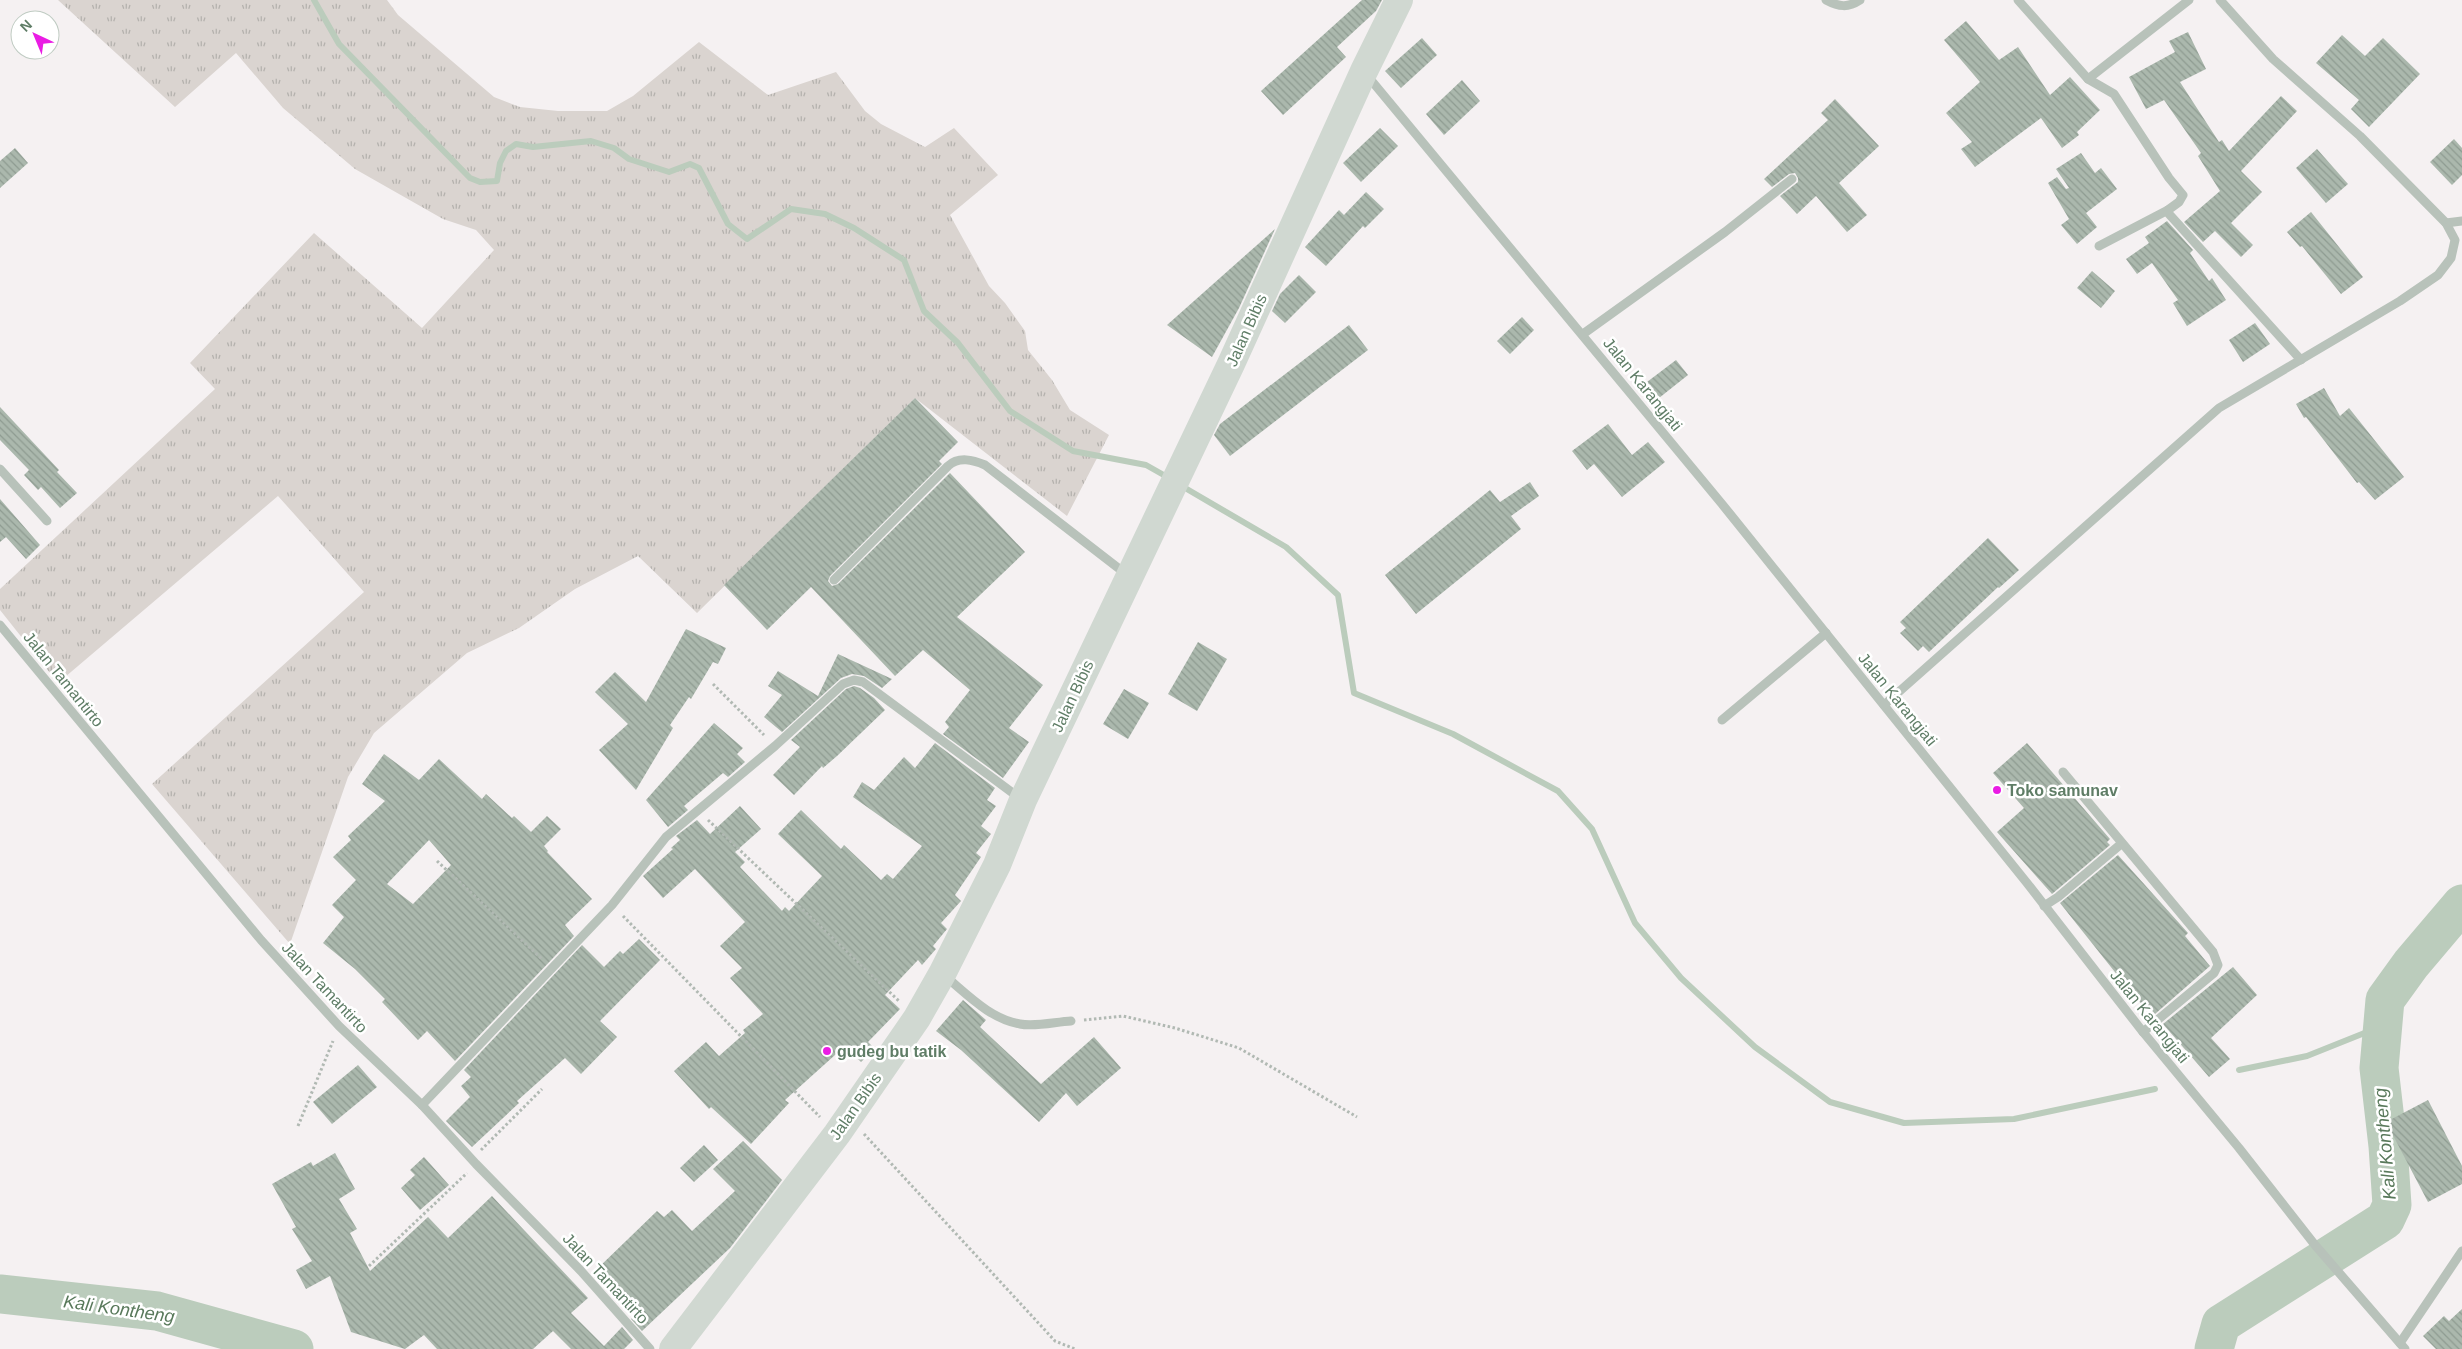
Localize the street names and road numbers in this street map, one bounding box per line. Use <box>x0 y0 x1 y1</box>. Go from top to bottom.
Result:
street label: Jalan Bibis <box>1223 291 1270 369</box>
street label: Jalan Karangjati <box>1600 334 1685 434</box>
street label: Jalan Tamantirto <box>20 628 107 730</box>
street label: Jalan Karangjati <box>1855 649 1940 749</box>
street label: Jalan Bibis <box>1048 658 1097 735</box>
street label: Jalan Tamantirto <box>278 939 371 1036</box>
street label: Jalan Karangjati <box>2107 966 2192 1066</box>
street label: Jalan Bibis <box>826 1070 885 1143</box>
street label: Jalan Tamantirto <box>559 1230 652 1327</box>

